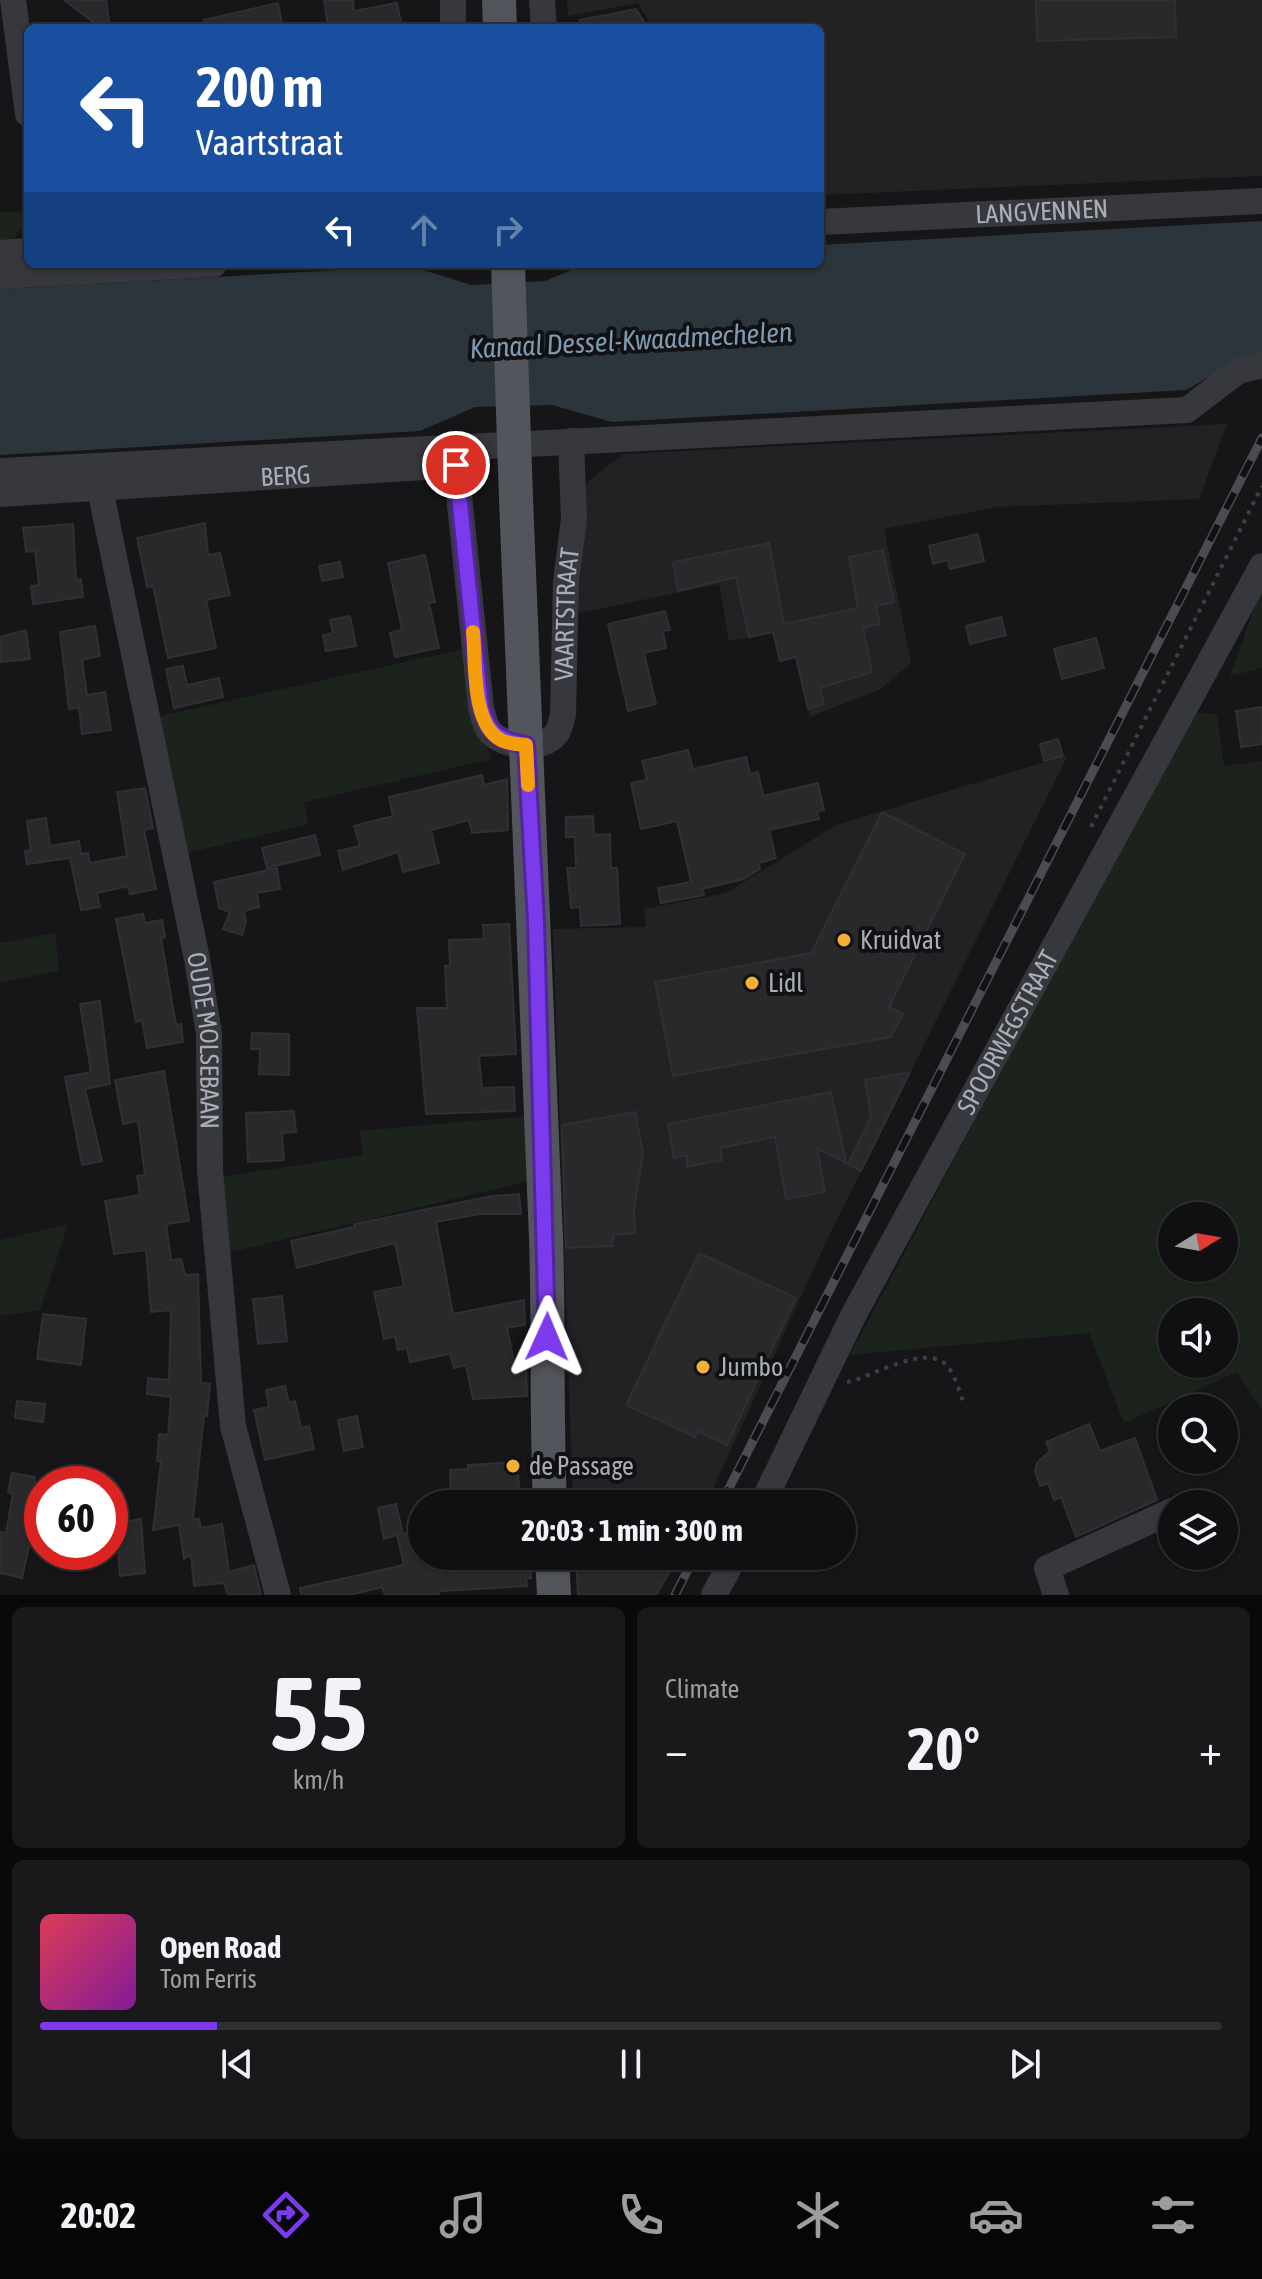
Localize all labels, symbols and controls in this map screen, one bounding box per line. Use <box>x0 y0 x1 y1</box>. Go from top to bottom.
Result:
text: 200 m <box>196 55 323 119</box>
icon: left <box>64 56 168 160</box>
text: Vaartstraat <box>196 121 344 163</box>
street label: LANGVENNEN <box>975 193 1109 230</box>
icon: left <box>318 208 362 252</box>
icon: ahead <box>402 208 446 252</box>
icon: right <box>486 208 530 252</box>
water label: Kanaal Dessel-Kwaadmechelen <box>469 316 794 364</box>
pin <box>422 431 490 499</box>
icon: arrive <box>434 443 478 487</box>
street label: BERG <box>260 459 311 492</box>
street label: VAARTSTRAAT <box>549 545 585 681</box>
place label: Kruidvat <box>860 925 941 955</box>
marker: Kruidvat <box>835 931 853 949</box>
street label: SPOORWEGSTRAAT <box>951 945 1065 1119</box>
street label: OUDE MOLSEBAAN <box>181 950 225 1129</box>
place label: Lidl <box>768 968 803 998</box>
marker: Lidl <box>743 974 761 992</box>
north arrow <box>1158 1202 1238 1282</box>
map controls <box>1158 1202 1238 1570</box>
position arrow <box>505 1295 589 1379</box>
button: sound <box>1158 1298 1238 1378</box>
place label: Jumbo <box>719 1352 783 1382</box>
marker: Jumbo <box>694 1358 712 1376</box>
button: search <box>1158 1394 1238 1474</box>
place label: de Passage <box>529 1451 634 1481</box>
marker: de Passage <box>504 1457 522 1475</box>
speed limit sign: 60 <box>24 1466 128 1570</box>
button: layers <box>1158 1490 1238 1570</box>
text: 20:03 · 1 min · 300 m <box>521 1513 743 1547</box>
text: 55 <box>270 1653 367 1772</box>
text: Climate <box>665 1674 739 1704</box>
text: 20° <box>907 1714 980 1783</box>
text: − <box>665 1724 688 1774</box>
text: + <box>1199 1724 1222 1774</box>
text: km/h <box>293 1765 344 1795</box>
text: Open Road <box>160 1930 281 1964</box>
text: Tom Ferris <box>160 1964 257 1994</box>
icon: previous <box>215 2042 259 2086</box>
icon: pause <box>609 2042 653 2086</box>
icon: next <box>1003 2042 1047 2086</box>
icon: directions <box>258 2187 314 2243</box>
icon: music <box>435 2187 491 2243</box>
icon: phone <box>613 2187 669 2243</box>
icon: climate <box>790 2187 846 2243</box>
icon: car <box>968 2187 1024 2243</box>
icon: filters <box>1145 2187 1201 2243</box>
text: 20:02 <box>61 2194 136 2236</box>

